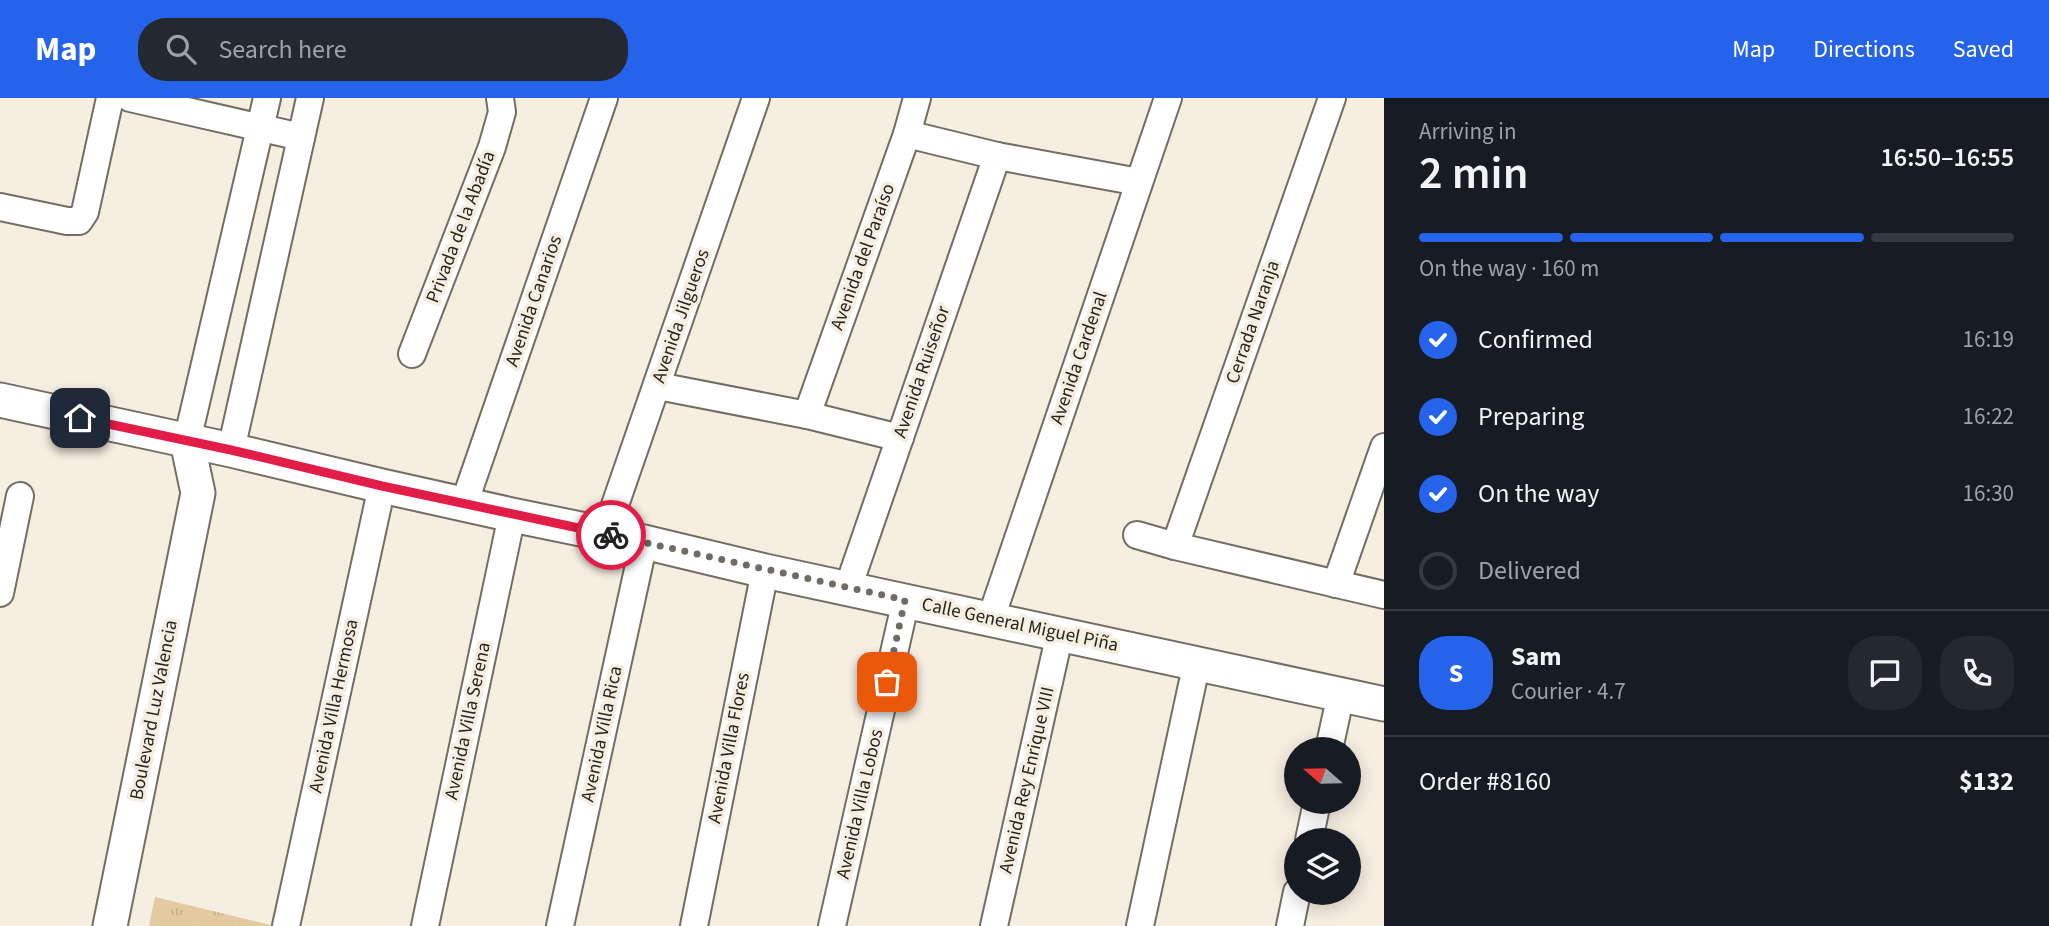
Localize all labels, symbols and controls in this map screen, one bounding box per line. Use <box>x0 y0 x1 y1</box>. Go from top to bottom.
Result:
search box <box>138 18 628 81</box>
text: Map <box>35 26 96 73</box>
icon: search <box>162 30 200 68</box>
text: Search here <box>218 31 347 68</box>
text: Map <box>1732 32 1775 67</box>
text: Directions <box>1813 32 1915 67</box>
text: Saved <box>1953 32 2014 67</box>
text: Arriving in <box>1419 115 1517 148</box>
text: 16:50–16:55 <box>1881 139 2014 176</box>
text: 2 min <box>1419 141 1528 206</box>
street label: Privada de la Abadía <box>420 147 502 307</box>
street label: Avenida del Paraíso <box>824 180 902 334</box>
street label: Avenida Canarios <box>499 232 569 370</box>
street label: Avenida Jilgueros <box>645 245 717 387</box>
text: On the way · 160 m <box>1419 252 1599 285</box>
street label: Cerrada Naranja <box>1219 257 1287 387</box>
street label: Avenida Cardenal <box>1044 288 1114 428</box>
street label: Avenida Ruiseñor <box>887 302 957 442</box>
icon: check <box>1419 321 1457 359</box>
text: Confirmed <box>1478 321 1593 358</box>
text: 16:19 <box>1963 323 2014 356</box>
pin <box>50 388 110 448</box>
icon: check <box>1419 398 1457 436</box>
text: Preparing <box>1478 398 1584 435</box>
icon: home <box>61 399 99 437</box>
text: 16:22 <box>1963 400 2014 433</box>
icon: check <box>1419 475 1457 513</box>
text: On the way <box>1478 475 1599 512</box>
text: 16:30 <box>1963 477 2014 510</box>
courier <box>576 500 646 570</box>
icon: bike <box>592 516 630 554</box>
text: Delivered <box>1478 552 1581 589</box>
street label: Calle General Miguel Piña <box>919 591 1121 659</box>
street label: Avenida Villa Hermosa <box>302 617 366 795</box>
street label: Boulevard Luz Valencia <box>123 618 185 802</box>
button: chat <box>1848 636 1922 710</box>
button: phone <box>1940 636 2014 710</box>
text: Sam <box>1511 638 1561 675</box>
street label: Avenida Villa Serena <box>438 640 498 802</box>
pin <box>857 652 917 712</box>
text: S <box>1449 655 1463 692</box>
street label: Avenida Villa Rica <box>574 663 630 805</box>
icon: bag <box>868 663 906 701</box>
street label: Avenida Villa Flores <box>701 670 757 826</box>
text: Courier · 4.7 <box>1511 675 1626 708</box>
street label: Avenida Rey Enrique VIII <box>992 684 1062 876</box>
street label: Avenida Villa Lobos <box>830 726 890 882</box>
north arrow <box>1284 737 1362 814</box>
map controls <box>1284 737 1361 905</box>
text: Order #8160 <box>1419 763 1551 800</box>
text: $132 <box>1959 763 2014 800</box>
button: layers <box>1284 828 1361 905</box>

